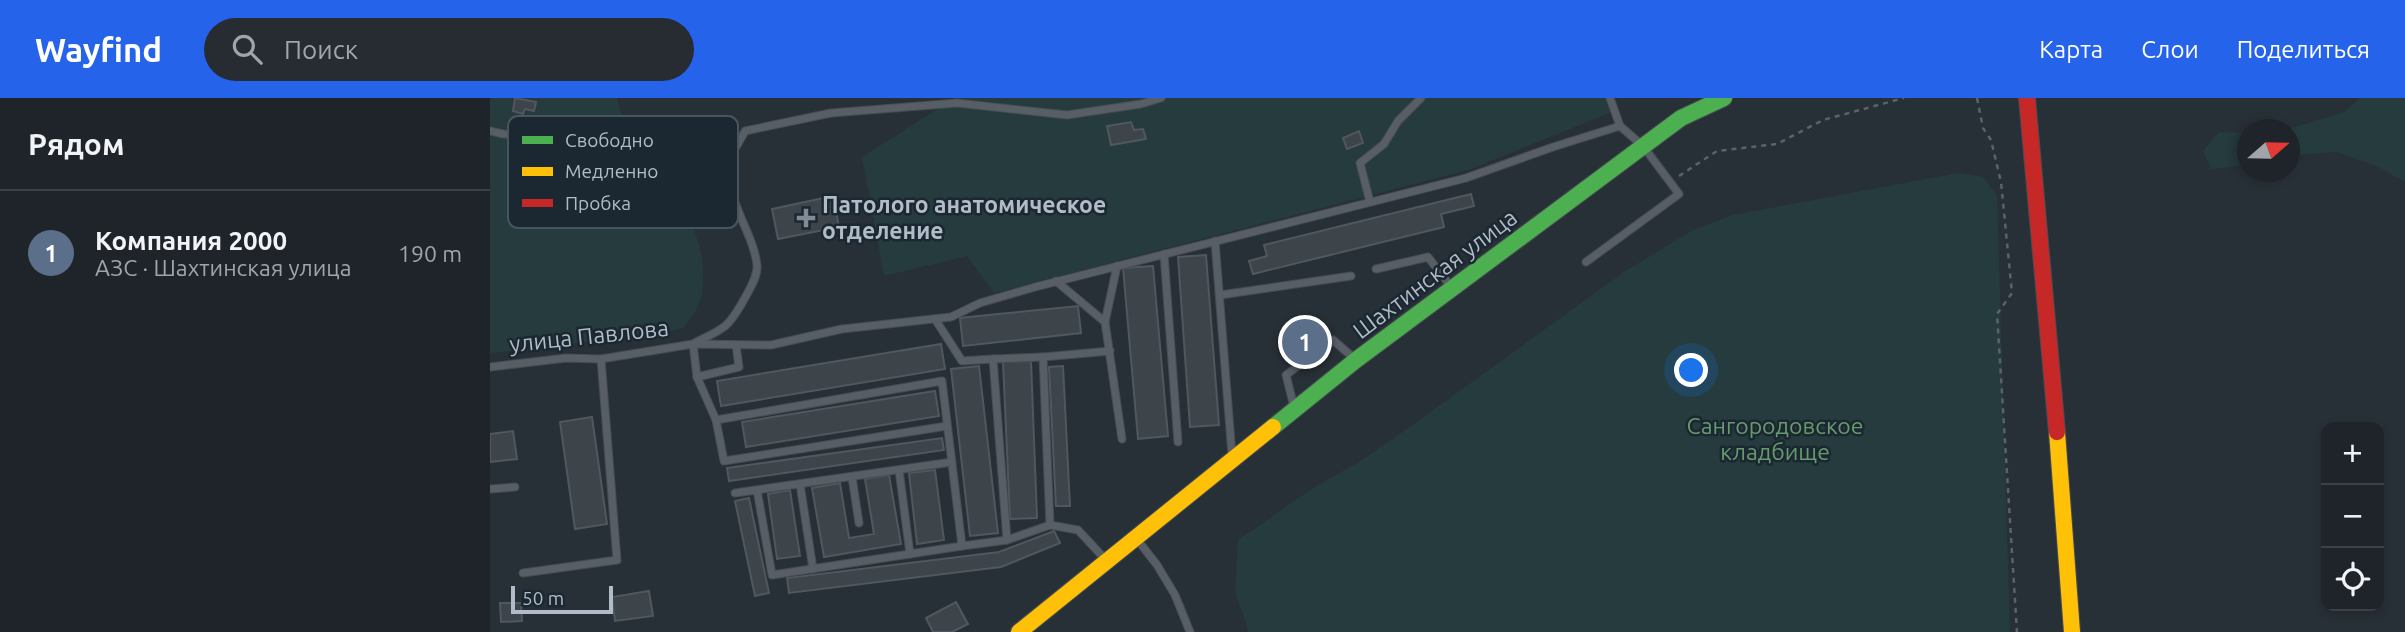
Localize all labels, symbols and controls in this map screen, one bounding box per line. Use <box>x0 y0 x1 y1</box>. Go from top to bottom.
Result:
search box <box>204 18 694 81</box>
icon: search <box>228 30 266 68</box>
text: Wayfind <box>35 31 162 68</box>
text: Поиск <box>284 35 358 64</box>
text: Карта <box>2039 36 2103 63</box>
text: Слои <box>2141 36 2199 63</box>
text: Поделиться <box>2237 36 2370 63</box>
legend <box>508 116 738 228</box>
north arrow <box>2237 119 2300 182</box>
text: Рядом <box>28 127 124 161</box>
text: Свободно <box>565 129 654 151</box>
text: Медленно <box>565 160 658 182</box>
text: Пробка <box>565 192 631 214</box>
place label: Патолого анатомическое отделение <box>822 192 1106 243</box>
street label: Шахтинская улица <box>1348 204 1521 343</box>
marker: Патолого анатомическое отделение <box>796 208 816 228</box>
text: Компания 2000 <box>95 226 287 255</box>
text: 1 <box>45 241 57 266</box>
text: 190 m <box>398 241 462 266</box>
text: АЗС · Шахтинская улица <box>95 255 352 280</box>
street label: улица Павлова <box>508 315 670 356</box>
pin: 1 <box>1282 316 1328 368</box>
your location <box>1674 353 1708 387</box>
park label: Сангородовское кладбище <box>1687 413 1863 464</box>
map controls <box>2321 422 2384 611</box>
button: + <box>2321 422 2384 485</box>
button: − <box>2321 485 2384 548</box>
button: locate <box>2321 548 2384 611</box>
scale bar <box>511 583 612 615</box>
text: 50 m <box>522 587 564 609</box>

